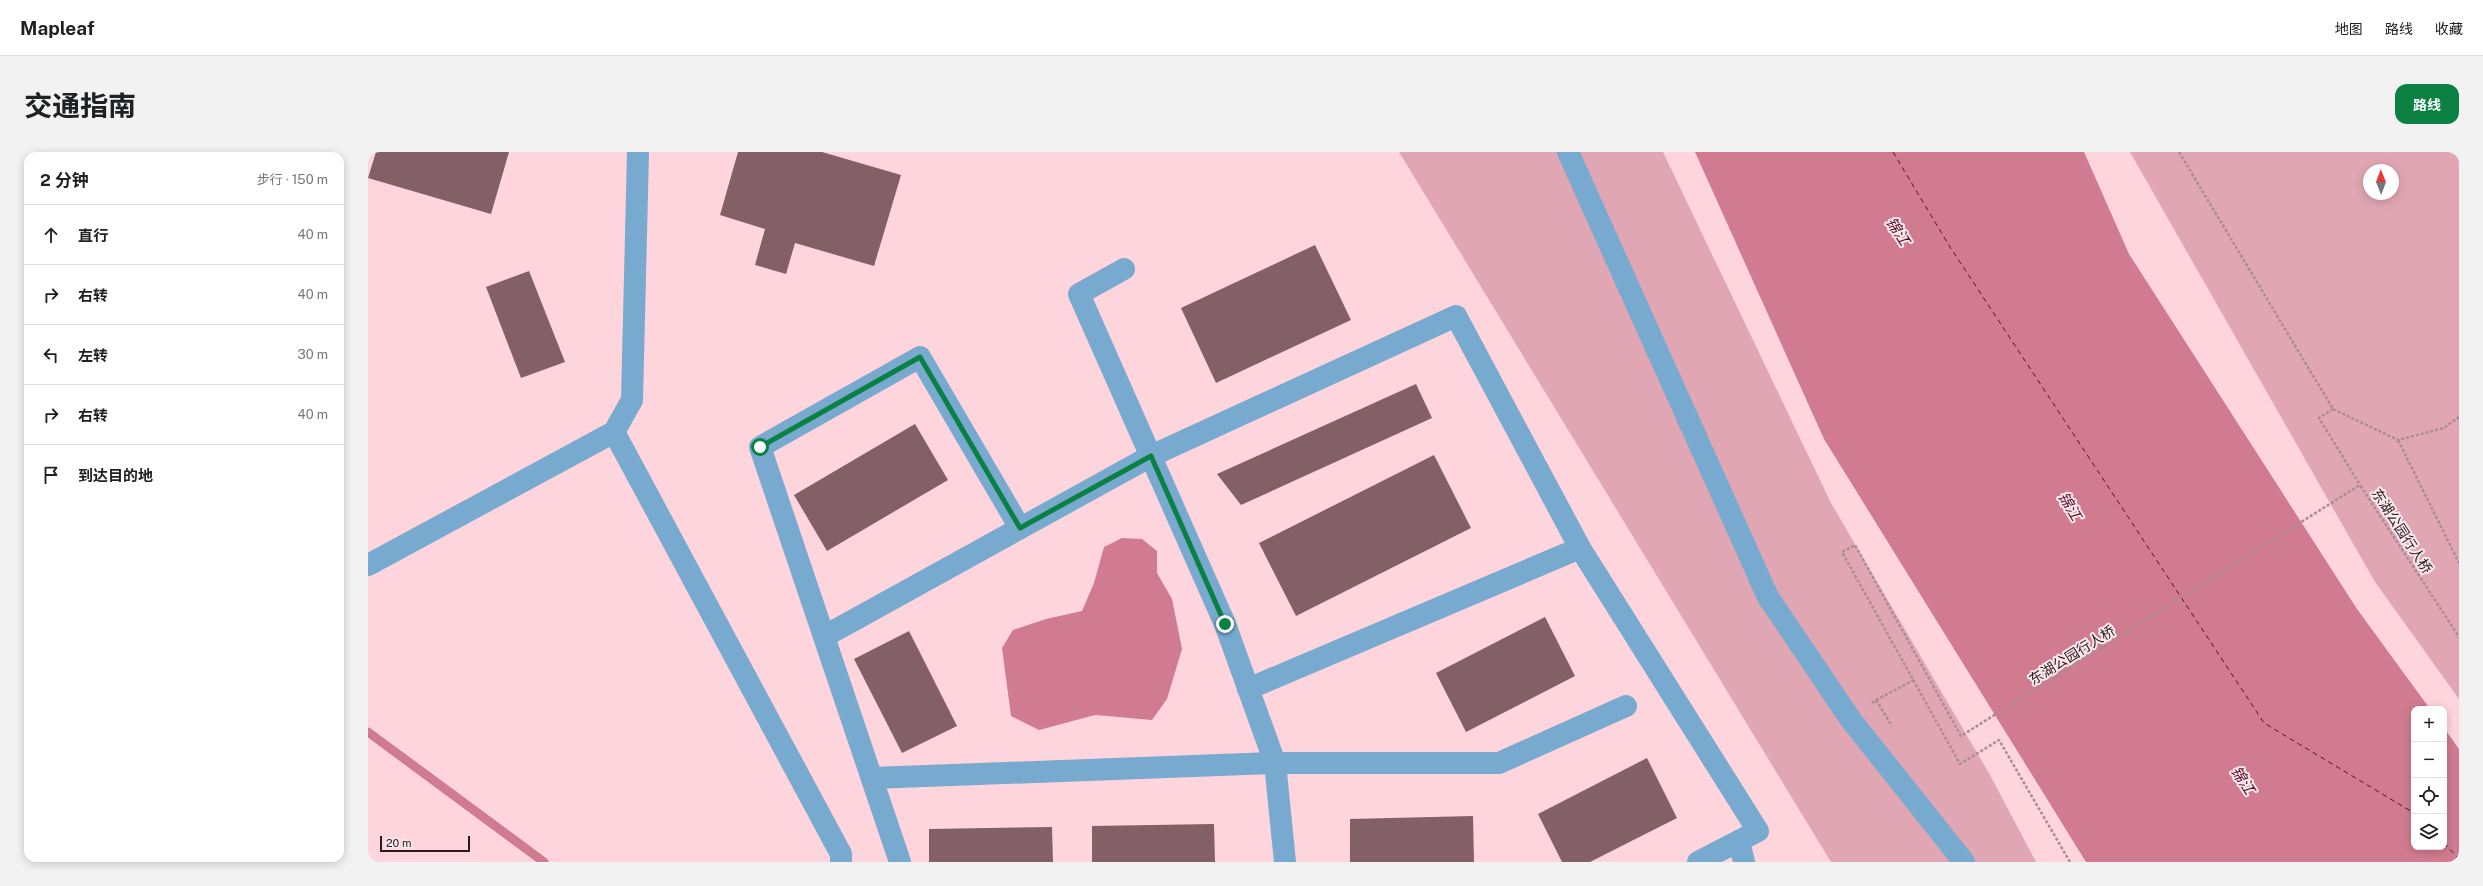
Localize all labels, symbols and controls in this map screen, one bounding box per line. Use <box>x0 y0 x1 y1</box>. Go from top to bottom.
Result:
text: Mapleaf <box>20 17 94 39</box>
text: 地图 <box>2335 21 2363 37</box>
text: 路线 <box>2385 21 2413 37</box>
text: 收藏 <box>2435 21 2463 37</box>
button: 路线 <box>2395 84 2459 124</box>
text: 交通指南 <box>24 89 136 122</box>
north arrow <box>2363 164 2399 200</box>
text: 2 分钟 <box>40 170 89 190</box>
text: 步行 · 150 m <box>257 172 328 187</box>
water label: 锦江 <box>1883 214 1914 250</box>
icon: ahead <box>40 224 62 246</box>
text: 直行 <box>78 227 108 244</box>
text: 40 m <box>297 227 328 242</box>
icon: right <box>40 284 62 306</box>
text: 右转 <box>78 287 108 304</box>
text: 40 m <box>297 287 328 302</box>
icon: left <box>40 344 62 366</box>
text: 左转 <box>78 347 108 364</box>
text: 30 m <box>298 347 328 362</box>
icon: right <box>40 404 62 426</box>
text: 右转 <box>78 407 108 424</box>
text: 40 m <box>297 407 328 422</box>
route start <box>751 438 769 456</box>
icon: arrive <box>40 464 62 486</box>
text: 到达目的地 <box>78 467 153 484</box>
street label: 东湖公园行人桥 <box>2369 486 2435 576</box>
water label: 锦江 <box>2055 489 2086 525</box>
route end <box>1216 615 1234 633</box>
street label: 东湖公园行人桥 <box>2026 622 2118 688</box>
map controls <box>2411 706 2447 850</box>
button: + <box>2411 706 2447 742</box>
button: − <box>2411 742 2447 778</box>
water label: 锦江 <box>2228 763 2259 799</box>
button: locate <box>2411 778 2447 814</box>
button: layers <box>2411 814 2447 850</box>
scale bar <box>380 834 470 853</box>
text: 20 m <box>386 837 411 849</box>

